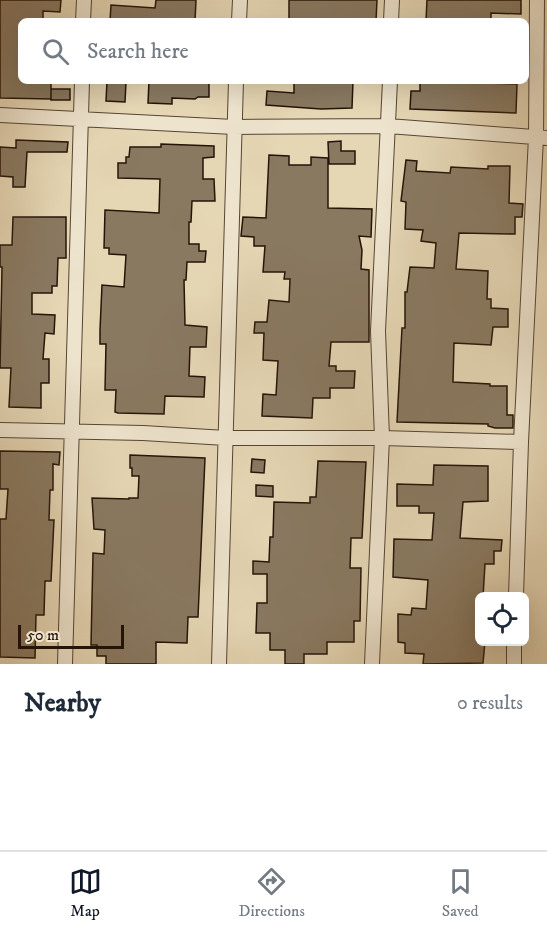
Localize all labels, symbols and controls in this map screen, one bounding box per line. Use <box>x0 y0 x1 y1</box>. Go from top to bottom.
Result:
search box <box>18 18 529 84</box>
icon: search <box>39 35 72 68</box>
text: Search here <box>87 38 189 65</box>
map controls <box>475 592 529 646</box>
button: locate <box>475 592 529 646</box>
scale bar <box>18 622 124 650</box>
text: 50 m <box>27 625 59 645</box>
text: Nearby <box>24 687 101 720</box>
text: 0 results <box>457 691 523 716</box>
tab: Map <box>69 865 102 921</box>
tab: Directions <box>239 865 305 921</box>
tab: Saved <box>442 865 479 921</box>

